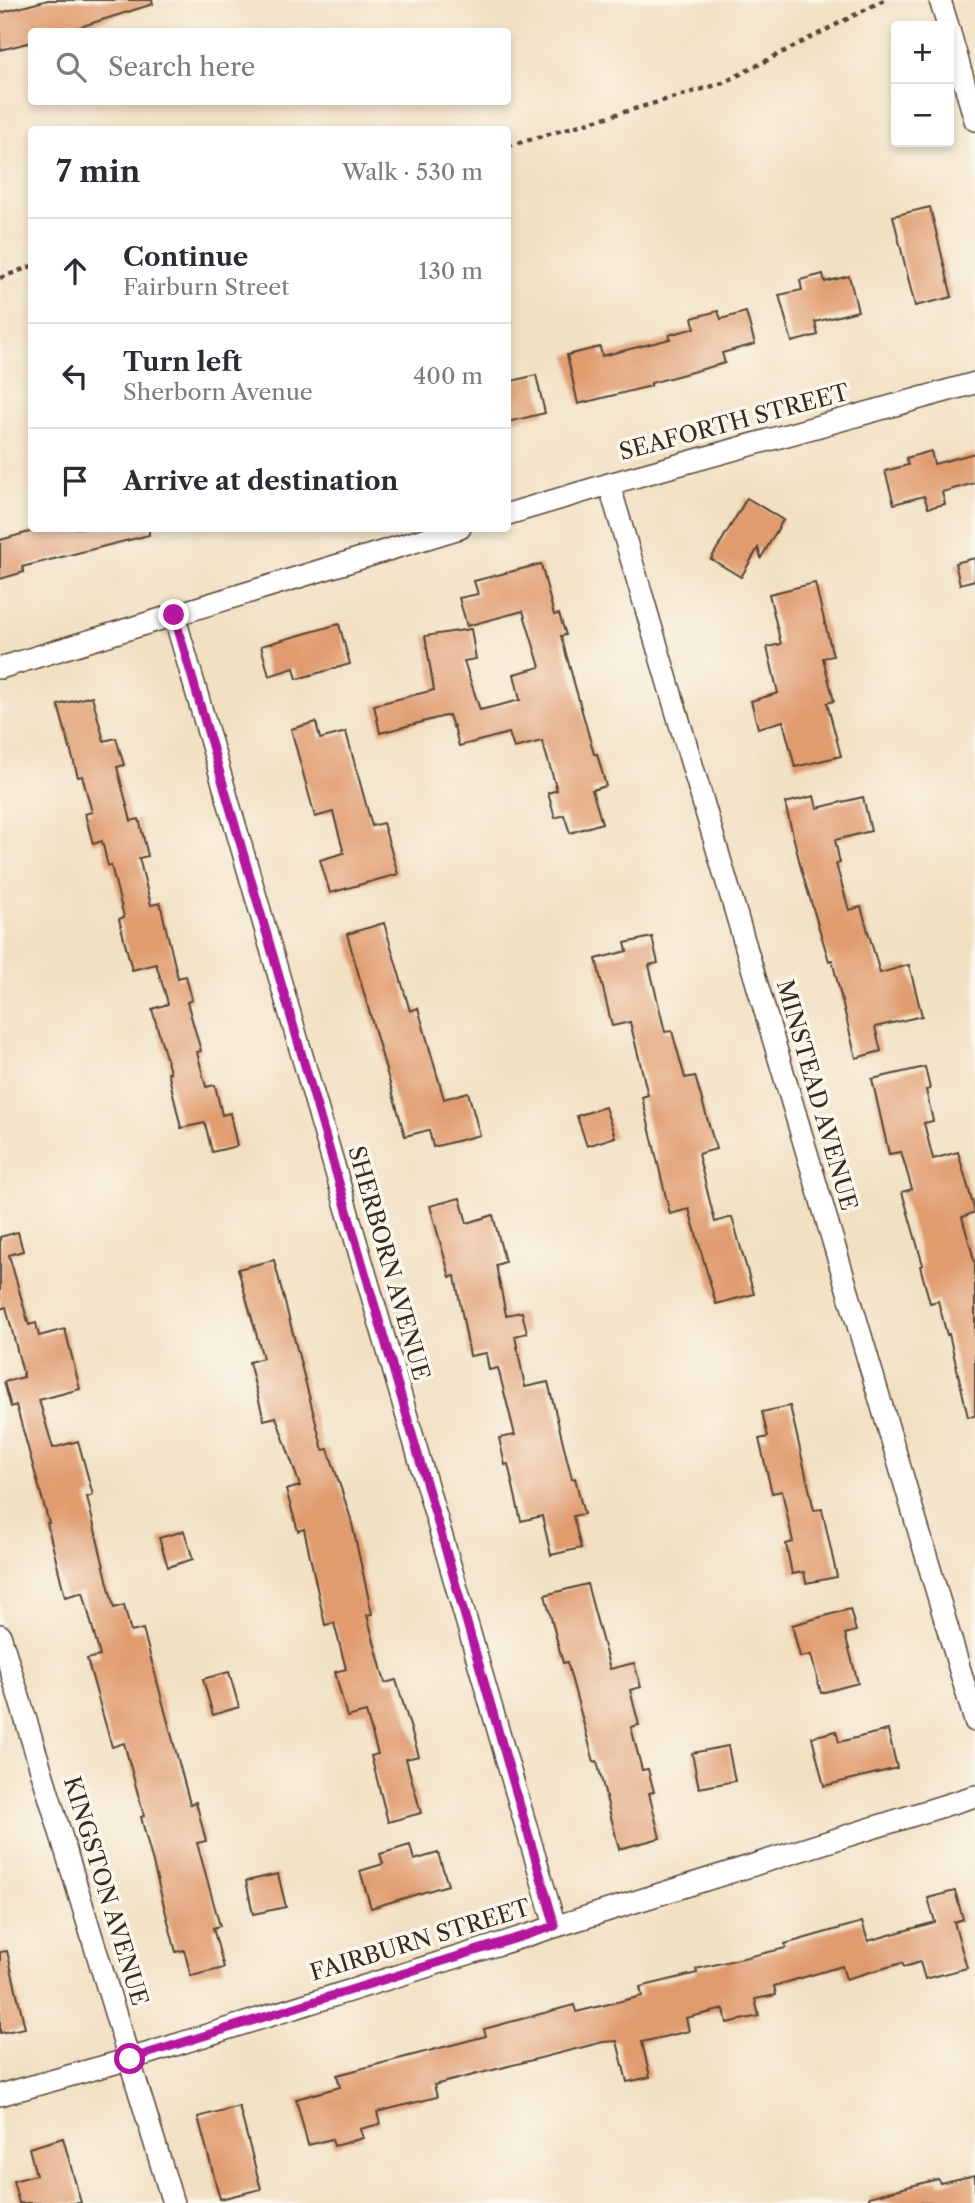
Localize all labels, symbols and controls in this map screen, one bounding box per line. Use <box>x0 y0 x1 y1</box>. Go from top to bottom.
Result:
map controls <box>891 21 954 147</box>
button: + <box>891 21 954 84</box>
search box <box>28 28 511 105</box>
icon: search <box>52 48 90 86</box>
text: Search here <box>108 51 255 83</box>
button: − <box>891 84 954 147</box>
text: 7 min <box>56 153 140 190</box>
text: Walk · 530 m <box>342 158 483 186</box>
text: Continue <box>123 241 248 273</box>
icon: ahead <box>56 252 94 290</box>
text: 130 m <box>419 257 483 285</box>
text: Fairburn Street <box>123 273 289 301</box>
text: Turn left <box>123 346 242 378</box>
icon: left <box>56 357 94 395</box>
text: 400 m <box>413 362 483 390</box>
text: Sherborn Avenue <box>123 378 313 406</box>
street label: SEAFORTH STREET <box>616 378 853 466</box>
icon: arrive <box>56 462 94 500</box>
text: Arrive at destination <box>123 465 398 497</box>
route end <box>158 599 189 630</box>
street label: MINSTEAD AVENUE <box>771 976 863 1214</box>
street label: SHERBORN AVENUE <box>342 1143 436 1383</box>
street label: KINGSTON AVENUE <box>58 1773 154 2009</box>
street label: FAIRBURN STREET <box>307 1893 534 1987</box>
route start <box>114 2043 145 2074</box>

